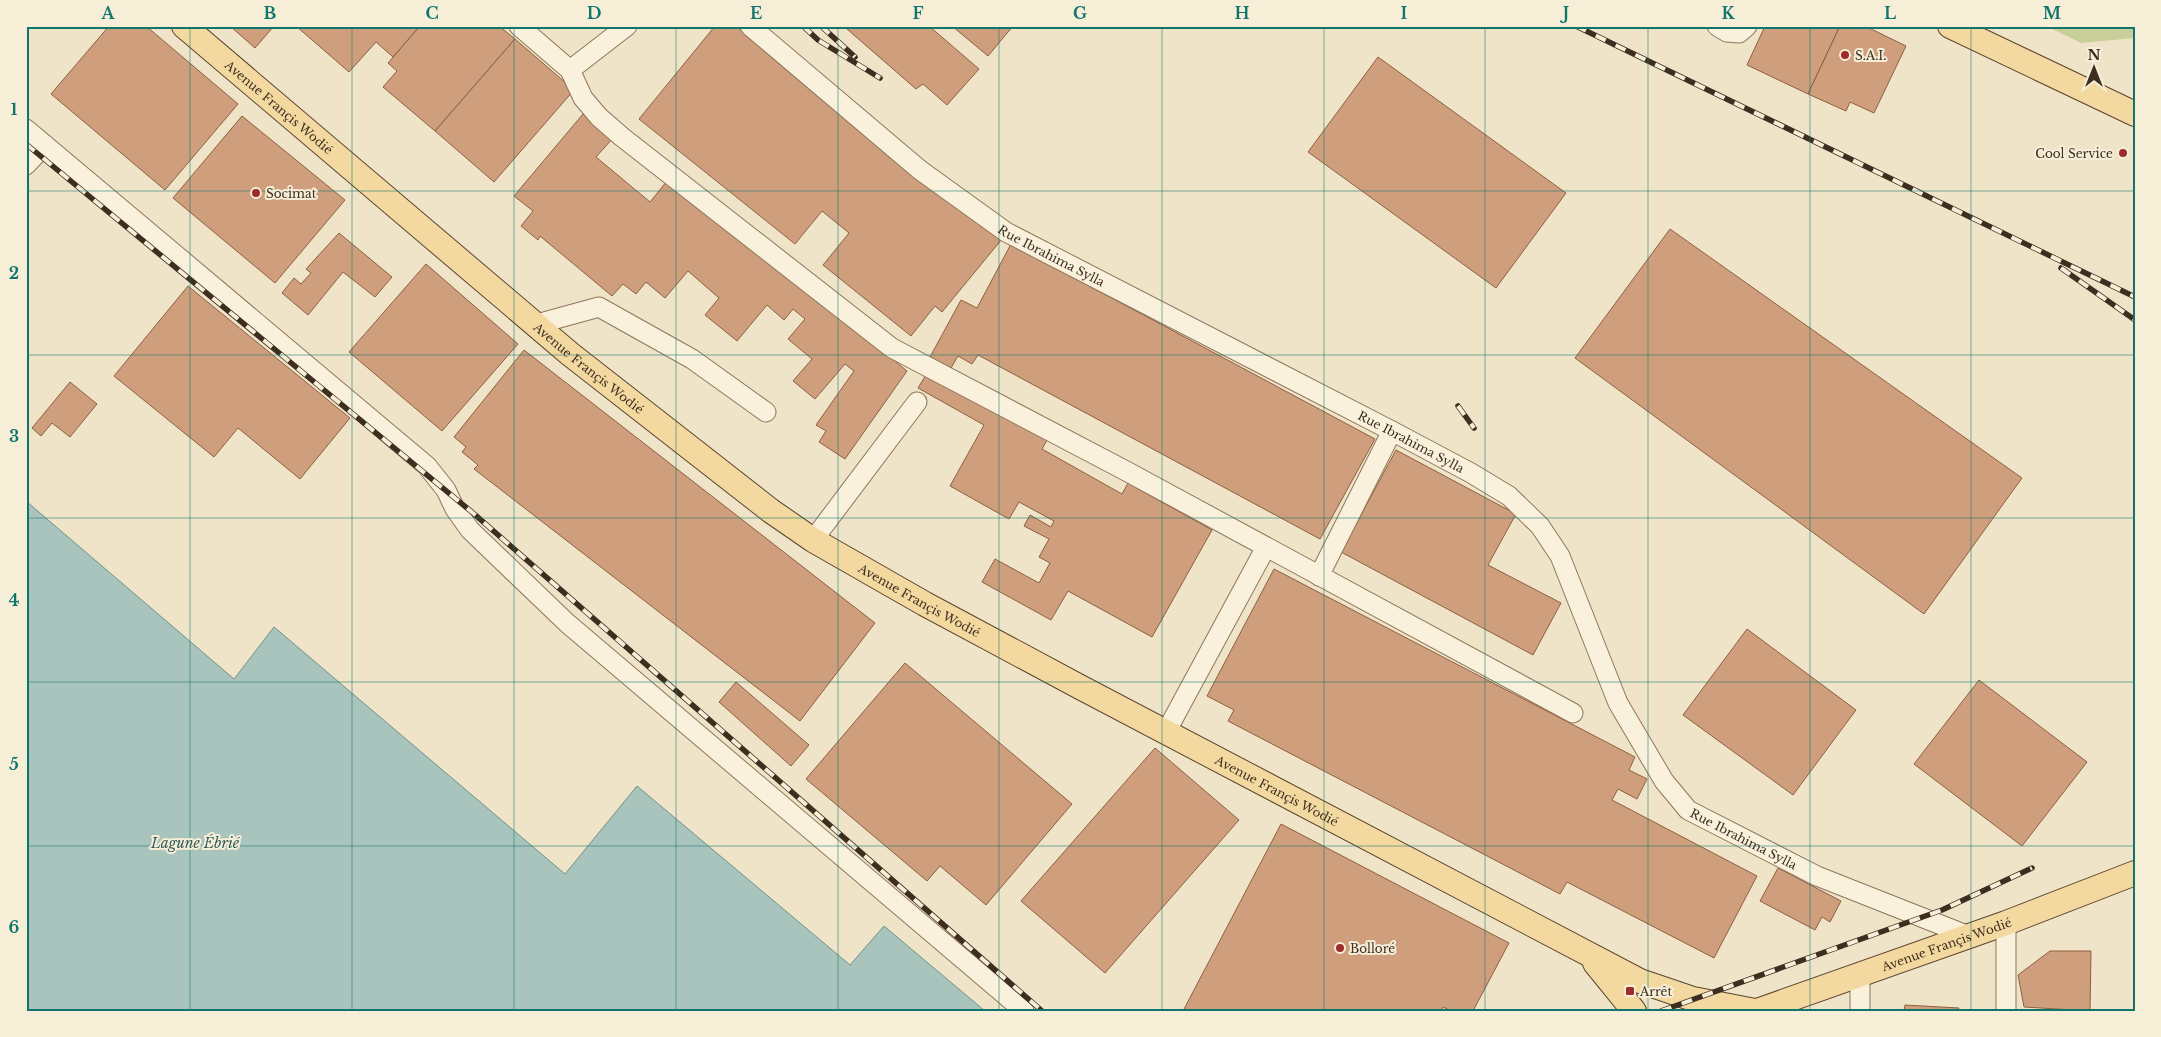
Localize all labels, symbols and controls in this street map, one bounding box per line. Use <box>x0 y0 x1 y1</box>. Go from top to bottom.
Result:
text: A <box>101 3 116 23</box>
text: B <box>264 3 277 23</box>
text: C <box>425 3 439 23</box>
text: D <box>587 3 601 23</box>
text: E <box>750 3 762 23</box>
text: F <box>912 3 924 23</box>
text: G <box>1073 3 1087 23</box>
text: H <box>1234 3 1250 23</box>
text: I <box>1401 3 1408 23</box>
text: J <box>1560 3 1569 23</box>
text: K <box>1721 3 1735 23</box>
text: L <box>1884 3 1896 23</box>
text: M <box>2043 3 2061 23</box>
north arrow <box>2068 42 2118 92</box>
text: N <box>2087 46 2101 64</box>
place label: S.A.I. <box>1855 48 1887 63</box>
marker: S.A.I. <box>1839 49 1851 61</box>
street label: Avenue Françis Wodié <box>221 56 336 157</box>
text: 1 <box>11 99 18 119</box>
place label: Cool Service <box>2035 146 2113 161</box>
marker: Cool Service <box>2117 147 2129 159</box>
place label: Socimat <box>266 186 317 201</box>
marker: Socimat <box>250 187 262 199</box>
street label: Rue Ibrahima Sylla <box>995 221 1108 289</box>
text: 2 <box>9 263 19 283</box>
street label: Avenue Françis Wodié <box>530 319 647 417</box>
street label: Rue Ibrahima Sylla <box>1356 407 1467 476</box>
text: 3 <box>9 426 19 446</box>
street label: Avenue Françis Wodié <box>855 560 983 640</box>
text: 4 <box>9 590 19 610</box>
street label: Avenue Françis Wodié <box>1212 752 1341 829</box>
text: 5 <box>9 754 19 774</box>
street label: Rue Ibrahima Sylla <box>1688 805 1800 872</box>
water label: Lagune Ébrié <box>150 834 241 852</box>
street label: Avenue Françis Wodié <box>1879 914 2014 974</box>
text: 6 <box>9 917 20 937</box>
place label: Bolloré <box>1350 941 1395 956</box>
marker: Bolloré <box>1334 942 1346 954</box>
place label: Arrêt <box>1639 984 1672 999</box>
marker: Arrêt <box>1624 985 1636 997</box>

